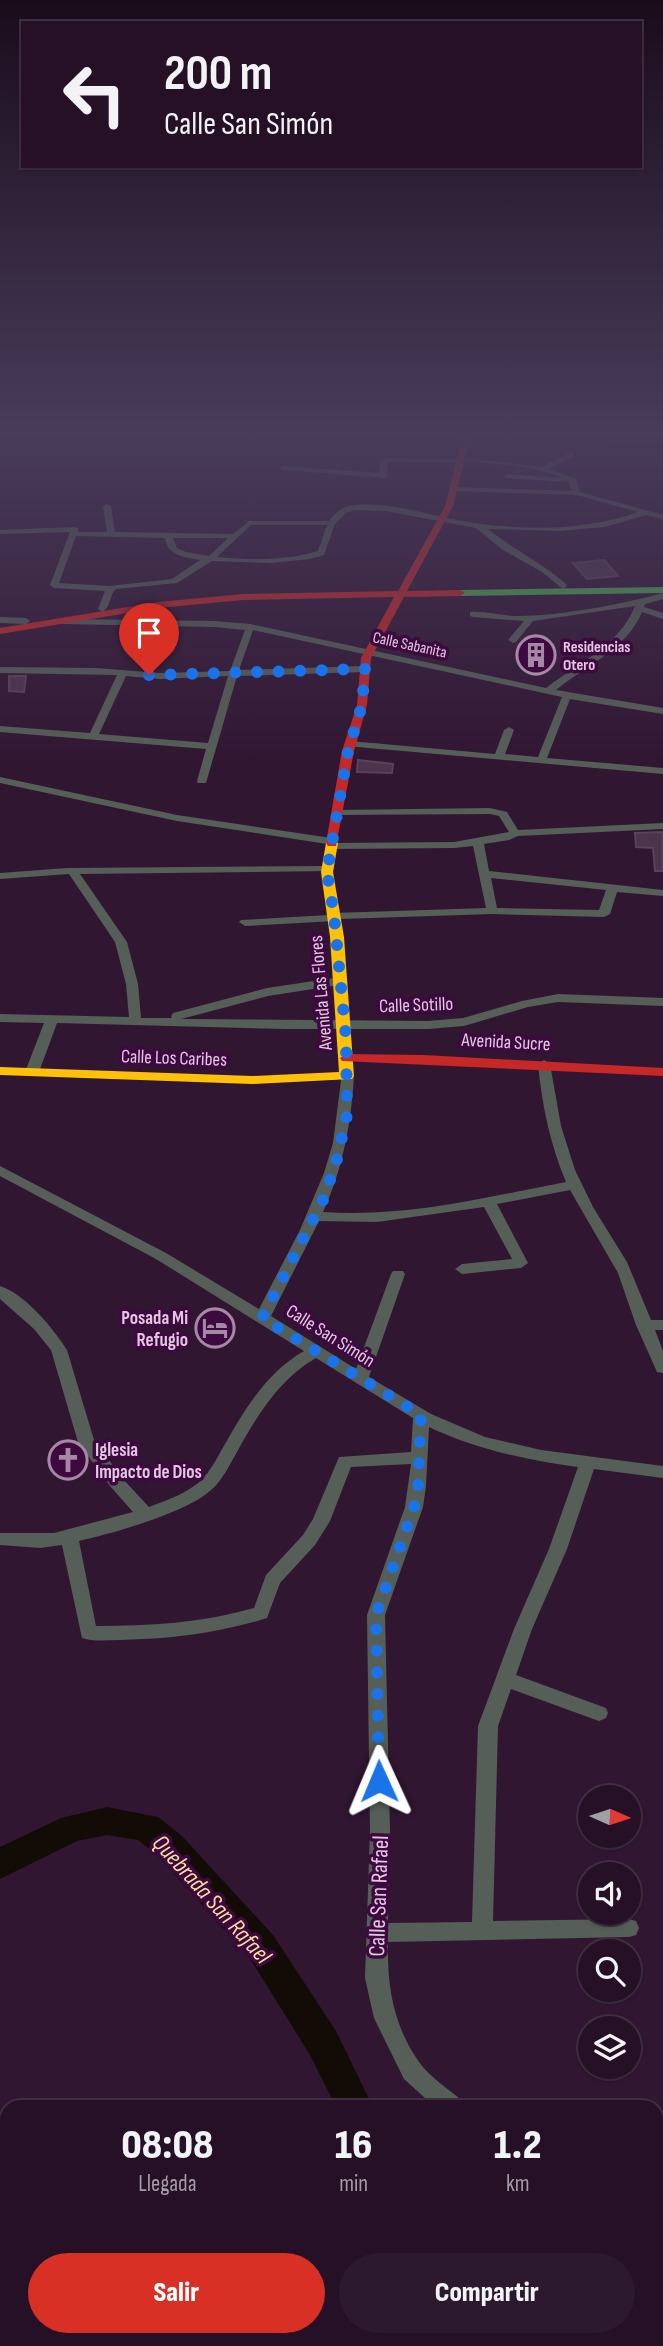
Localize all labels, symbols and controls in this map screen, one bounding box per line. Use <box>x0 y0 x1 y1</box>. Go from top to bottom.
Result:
text: 200 m <box>164 45 272 104</box>
icon: left <box>49 49 140 140</box>
text: Calle San Simón <box>164 105 333 144</box>
pin <box>119 603 179 675</box>
icon: arrive <box>130 614 168 652</box>
street label: Calle Sabanita <box>371 628 448 663</box>
building icon: Residencias Otero <box>515 634 557 676</box>
place label: Residencias Otero <box>563 638 631 675</box>
street label: Avenida Las Flores <box>305 934 338 1052</box>
street label: Calle Sotillo <box>379 993 454 1018</box>
street label: Avenida Sucre <box>460 1029 551 1056</box>
street label: Calle Los Caribes <box>121 1045 228 1072</box>
street label: Calle San Simón <box>282 1300 379 1373</box>
place label: Posada Mi Refugio <box>121 1307 188 1352</box>
hotel icon: Posada Mi Refugio <box>194 1307 236 1349</box>
church icon: Iglesia Impacto de Dios <box>47 1439 89 1481</box>
place label: Iglesia Impacto de Dios <box>95 1439 202 1484</box>
position arrow <box>342 1744 416 1818</box>
north arrow <box>578 1785 640 1848</box>
map controls <box>578 1785 641 2079</box>
water label: Quebrada San Rafael <box>146 1829 278 1970</box>
street label: Calle San Rafael <box>363 1835 395 1957</box>
button: sound <box>578 1862 641 1925</box>
button: search <box>578 1939 641 2002</box>
button: layers <box>578 2016 641 2079</box>
text: 08:08 <box>121 2120 214 2171</box>
text: 16 <box>335 2120 372 2171</box>
text: 1.2 <box>494 2120 542 2171</box>
text: Llegada <box>138 2170 197 2198</box>
text: min <box>339 2170 368 2198</box>
text: km <box>506 2170 529 2198</box>
button: Salir <box>28 2253 325 2333</box>
button: Compartir <box>339 2253 635 2333</box>

